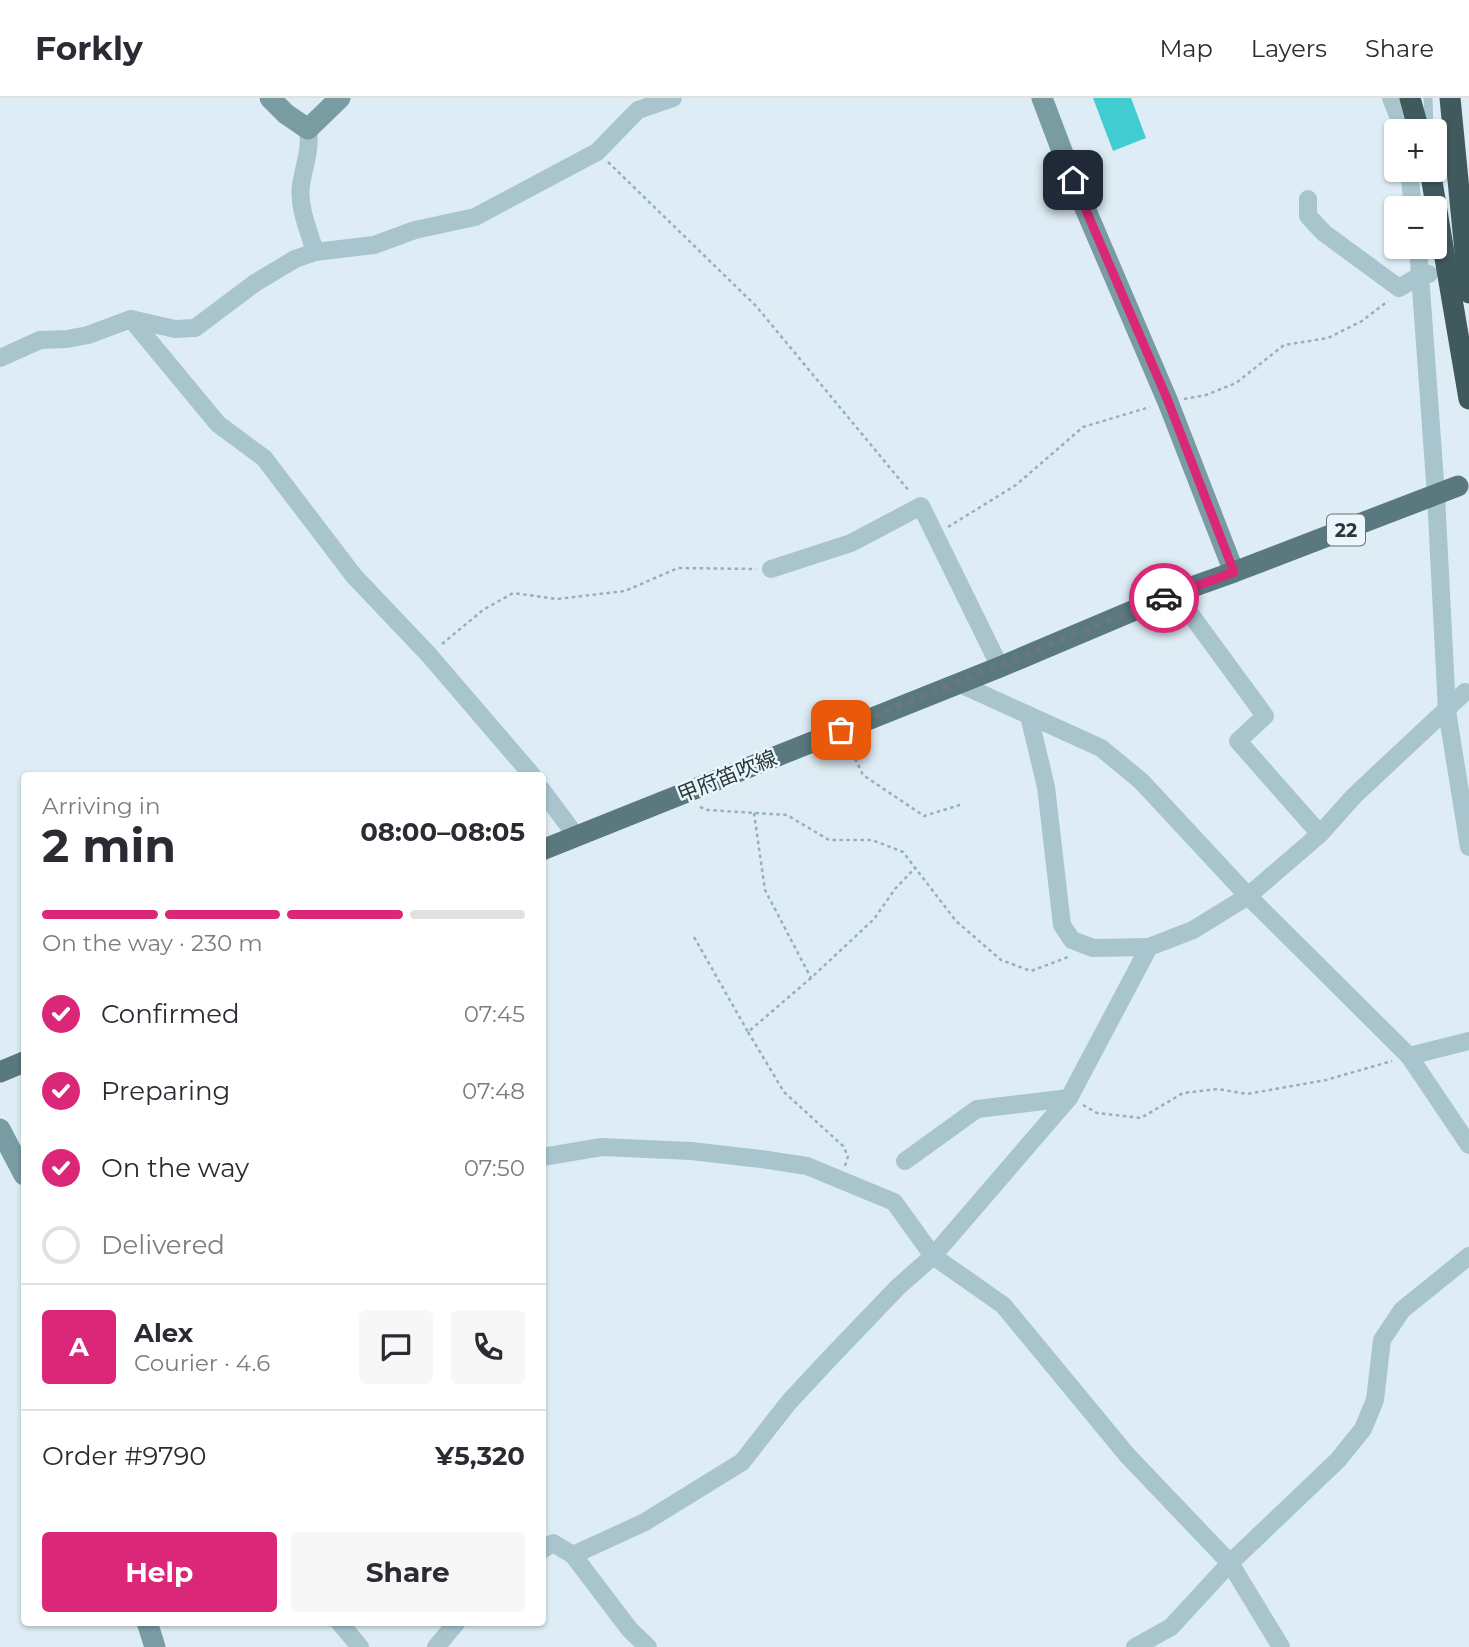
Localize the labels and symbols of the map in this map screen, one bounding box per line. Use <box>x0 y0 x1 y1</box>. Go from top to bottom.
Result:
pin <box>1043 150 1103 210</box>
road number: 22 <box>1327 514 1365 546</box>
courier <box>1129 563 1199 633</box>
pin <box>811 700 871 760</box>
street label: 甲府笛吹線 <box>674 745 780 807</box>

